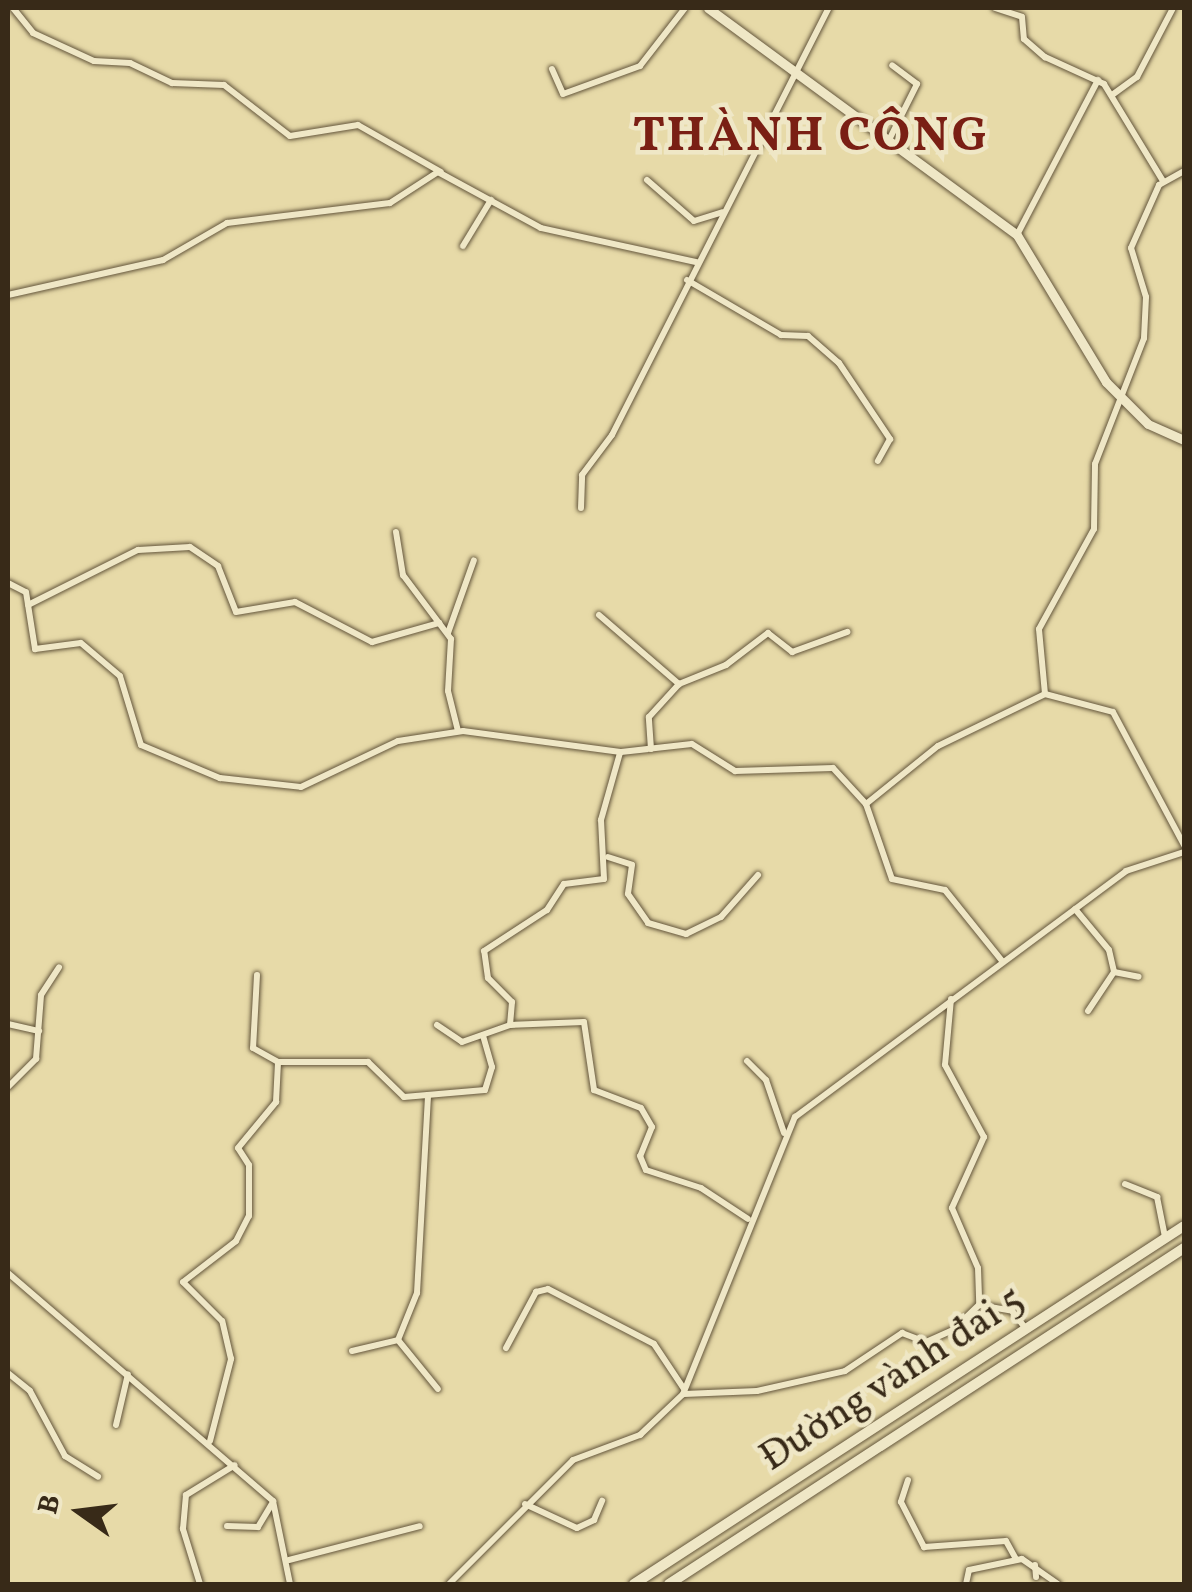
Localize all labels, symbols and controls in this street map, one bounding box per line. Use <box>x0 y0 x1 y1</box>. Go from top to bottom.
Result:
district label: THÀNH CÔNG <box>632 108 990 168</box>
street label: Đường vành đai 5 <box>752 1277 1034 1483</box>
north arrow <box>30 1462 130 1562</box>
text: B <box>29 1491 72 1518</box>

